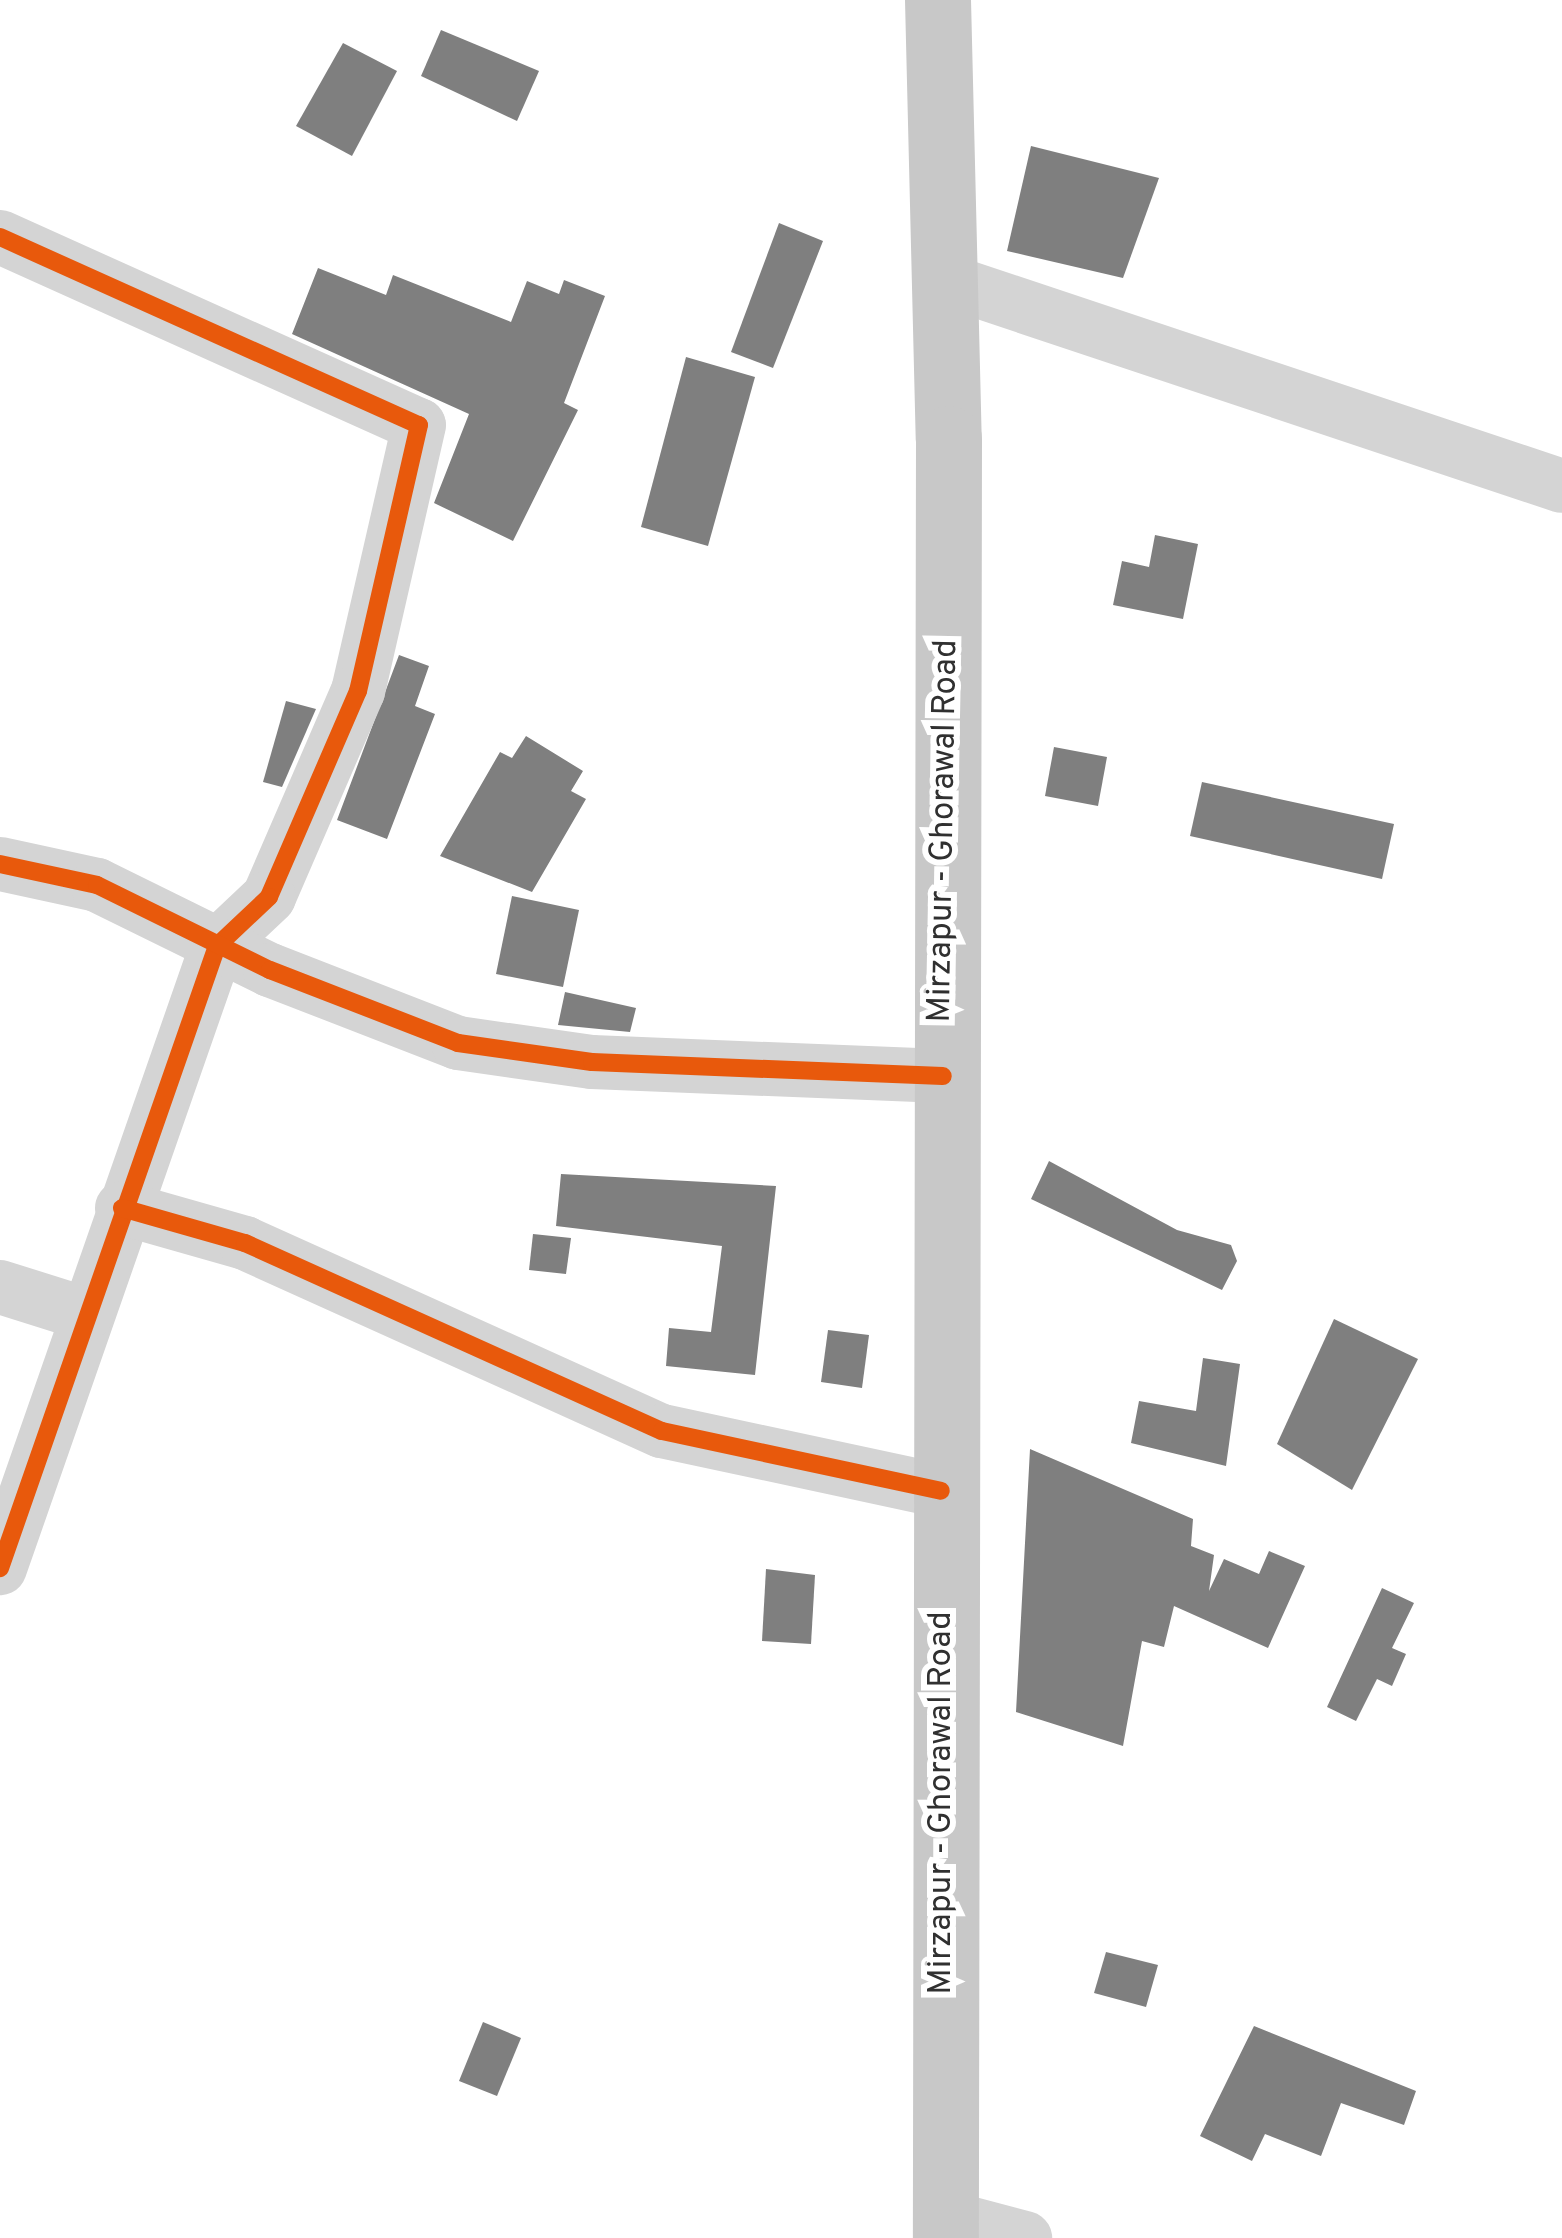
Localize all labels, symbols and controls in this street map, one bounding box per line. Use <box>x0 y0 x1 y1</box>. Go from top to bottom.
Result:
street label: Mirzapur - Ghorawal Road <box>922 639 968 1023</box>
street label: Mirzapur - Ghorawal Road <box>923 1611 963 1995</box>

